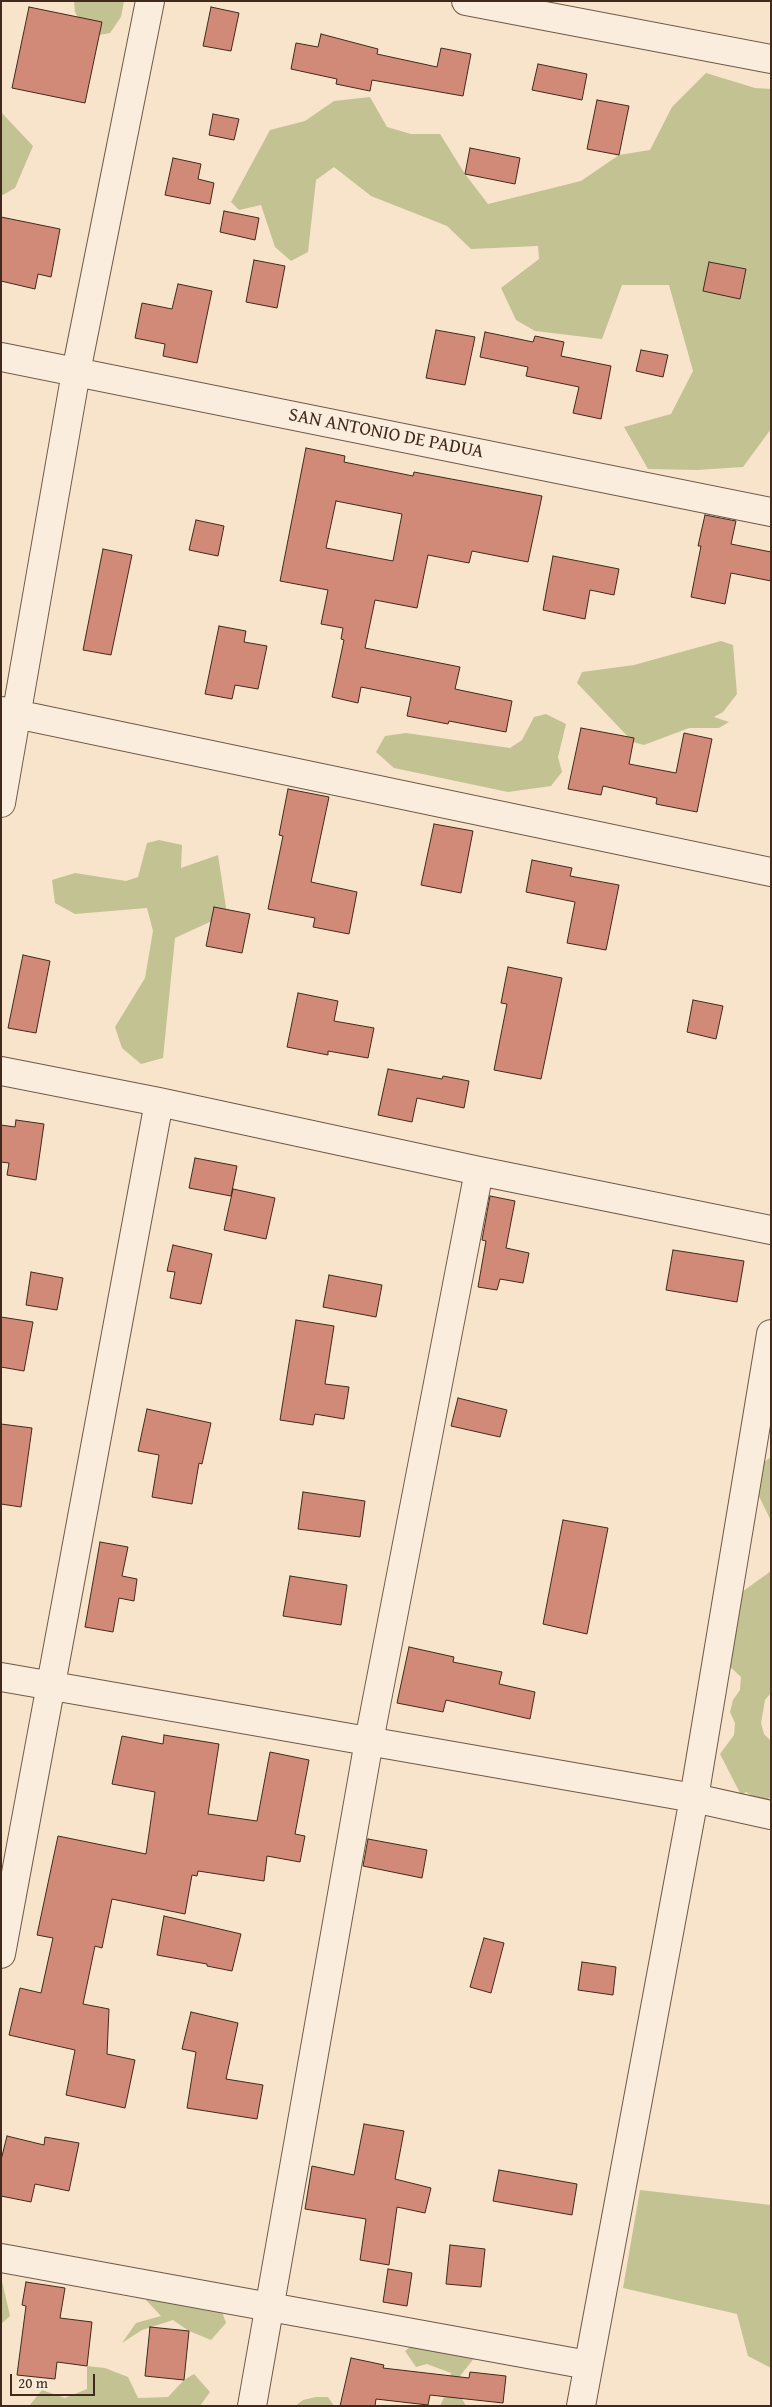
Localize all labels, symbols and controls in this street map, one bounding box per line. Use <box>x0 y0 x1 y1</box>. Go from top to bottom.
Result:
street label: SAN ANTONIO DE PADUA <box>287 404 485 464</box>
scale bar <box>12 2364 98 2396</box>
text: 20 m <box>18 2372 48 2393</box>

